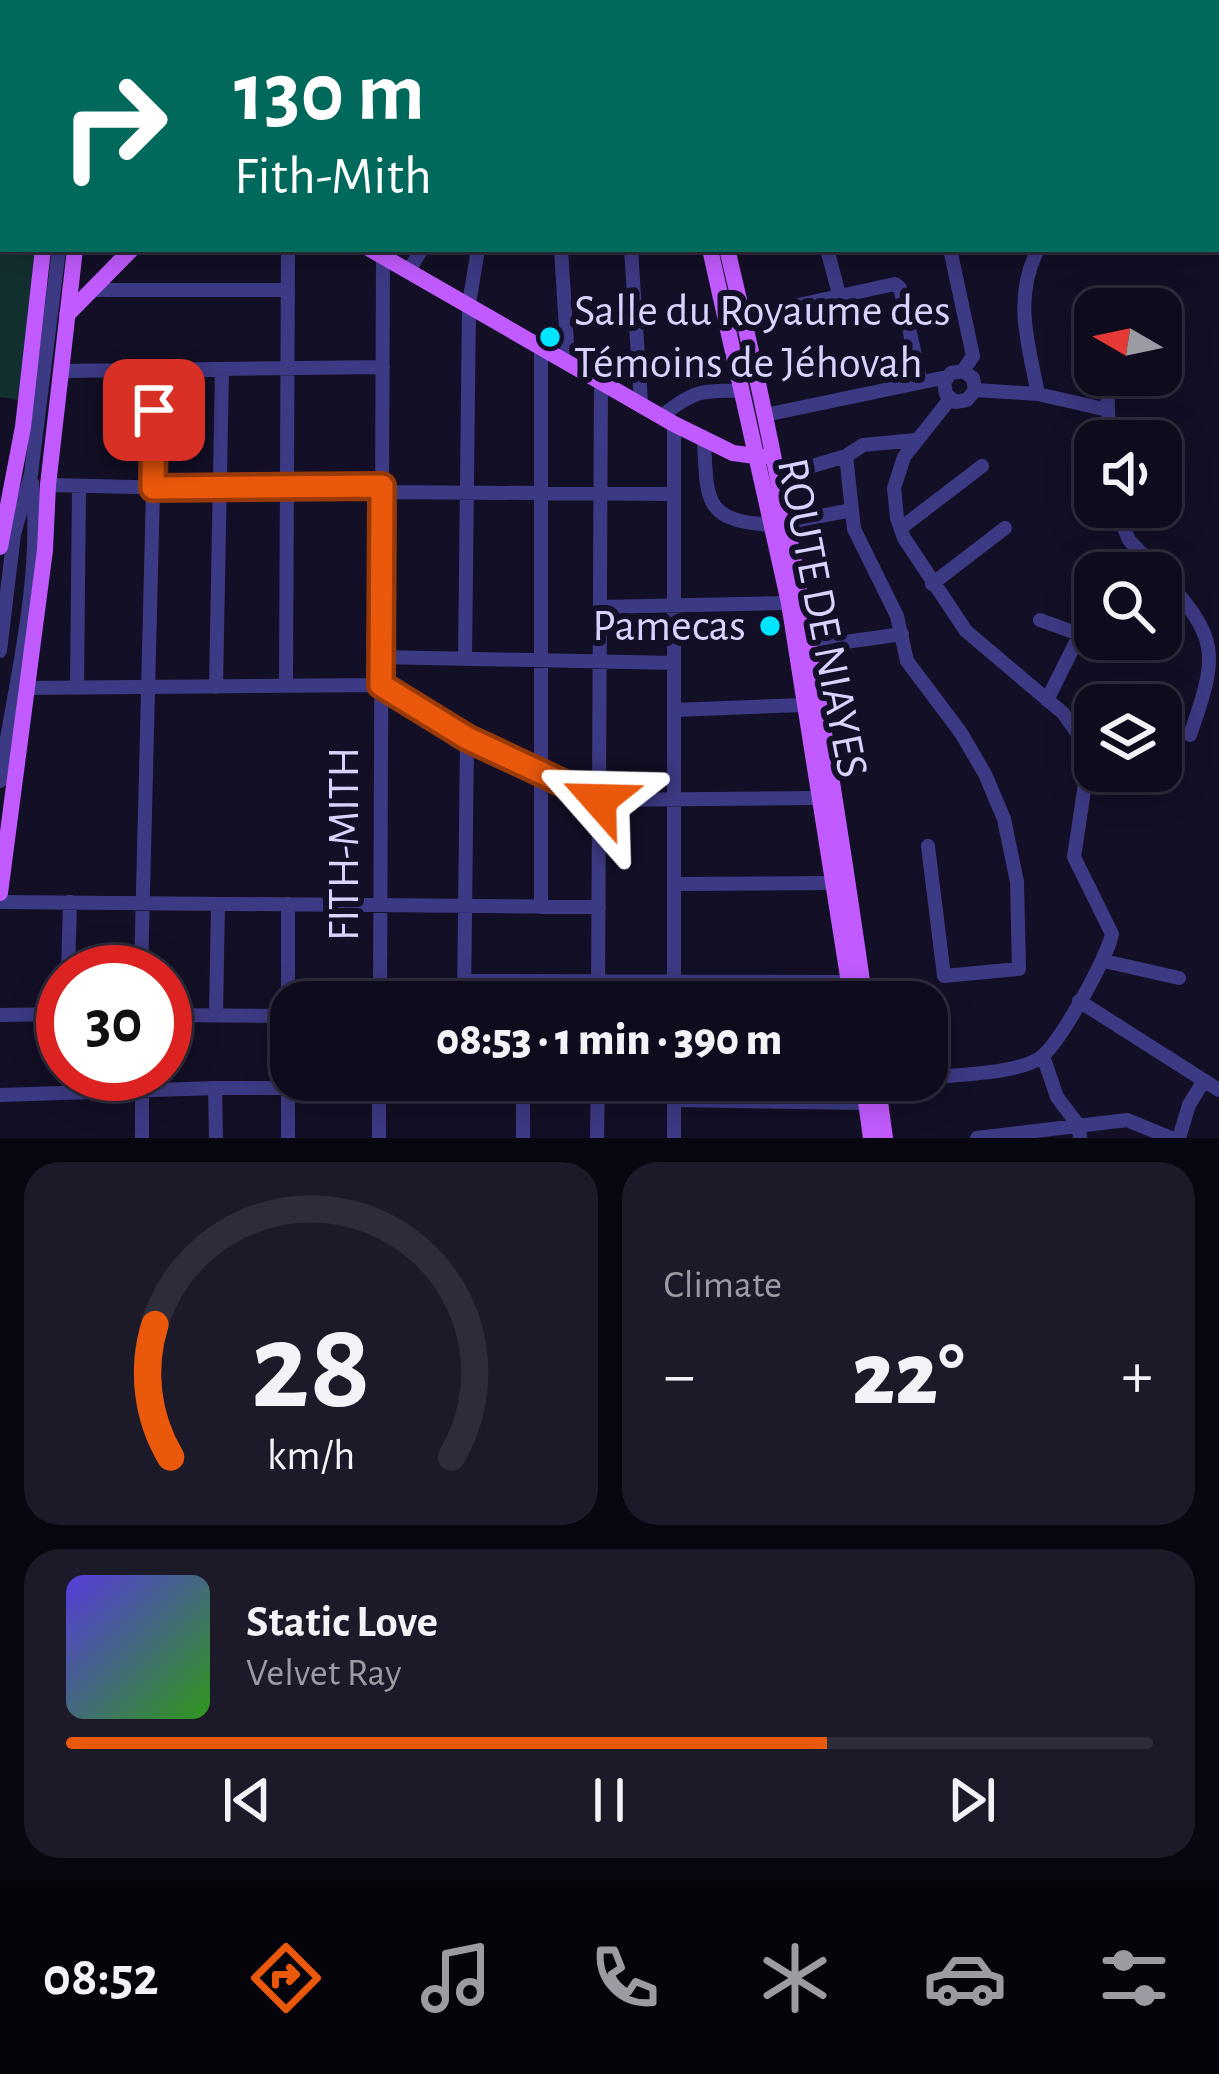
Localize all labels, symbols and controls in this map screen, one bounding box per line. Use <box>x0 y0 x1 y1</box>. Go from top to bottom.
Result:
icon: right <box>36 48 192 204</box>
text: 130 m <box>234 52 425 136</box>
text: Fith-Mith <box>234 150 432 204</box>
north arrow <box>1074 288 1182 396</box>
map controls <box>1074 288 1182 792</box>
place label: Salle du Royaume des Témoins de Jéhovah <box>574 289 951 386</box>
marker: Salle du Royaume des Témoins de Jéhovah <box>537 324 563 350</box>
pin <box>103 359 205 461</box>
icon: arrive <box>121 377 187 443</box>
button: sound <box>1074 420 1182 528</box>
street label: ROUTE DE NIAYES <box>769 455 875 781</box>
button: search <box>1074 552 1182 660</box>
place label: Pamecas <box>592 604 746 649</box>
marker: Pamecas <box>757 613 783 639</box>
button: layers <box>1074 684 1182 792</box>
position arrow <box>536 737 662 863</box>
street label: FITH-MITH <box>322 747 367 941</box>
speed limit sign: 30 <box>36 945 192 1101</box>
text: 08:53 · 1 min · 390 m <box>436 1018 782 1063</box>
text: Climate <box>664 1266 782 1305</box>
text: 28 <box>251 1306 371 1431</box>
text: 22° <box>852 1331 965 1421</box>
text: − <box>664 1343 695 1409</box>
text: + <box>1121 1343 1153 1409</box>
text: km/h <box>267 1434 355 1477</box>
text: Static Love <box>246 1600 438 1645</box>
text: Velvet Ray <box>246 1654 402 1693</box>
icon: previous <box>214 1767 280 1833</box>
icon: pause <box>576 1767 642 1833</box>
icon: next <box>939 1767 1005 1833</box>
icon: directions <box>244 1936 328 2020</box>
icon: music <box>414 1936 498 2020</box>
icon: phone <box>583 1936 667 2020</box>
icon: climate <box>753 1936 837 2020</box>
icon: car <box>923 1936 1007 2020</box>
icon: filters <box>1092 1936 1176 2020</box>
text: 08:52 <box>43 1951 159 2005</box>

